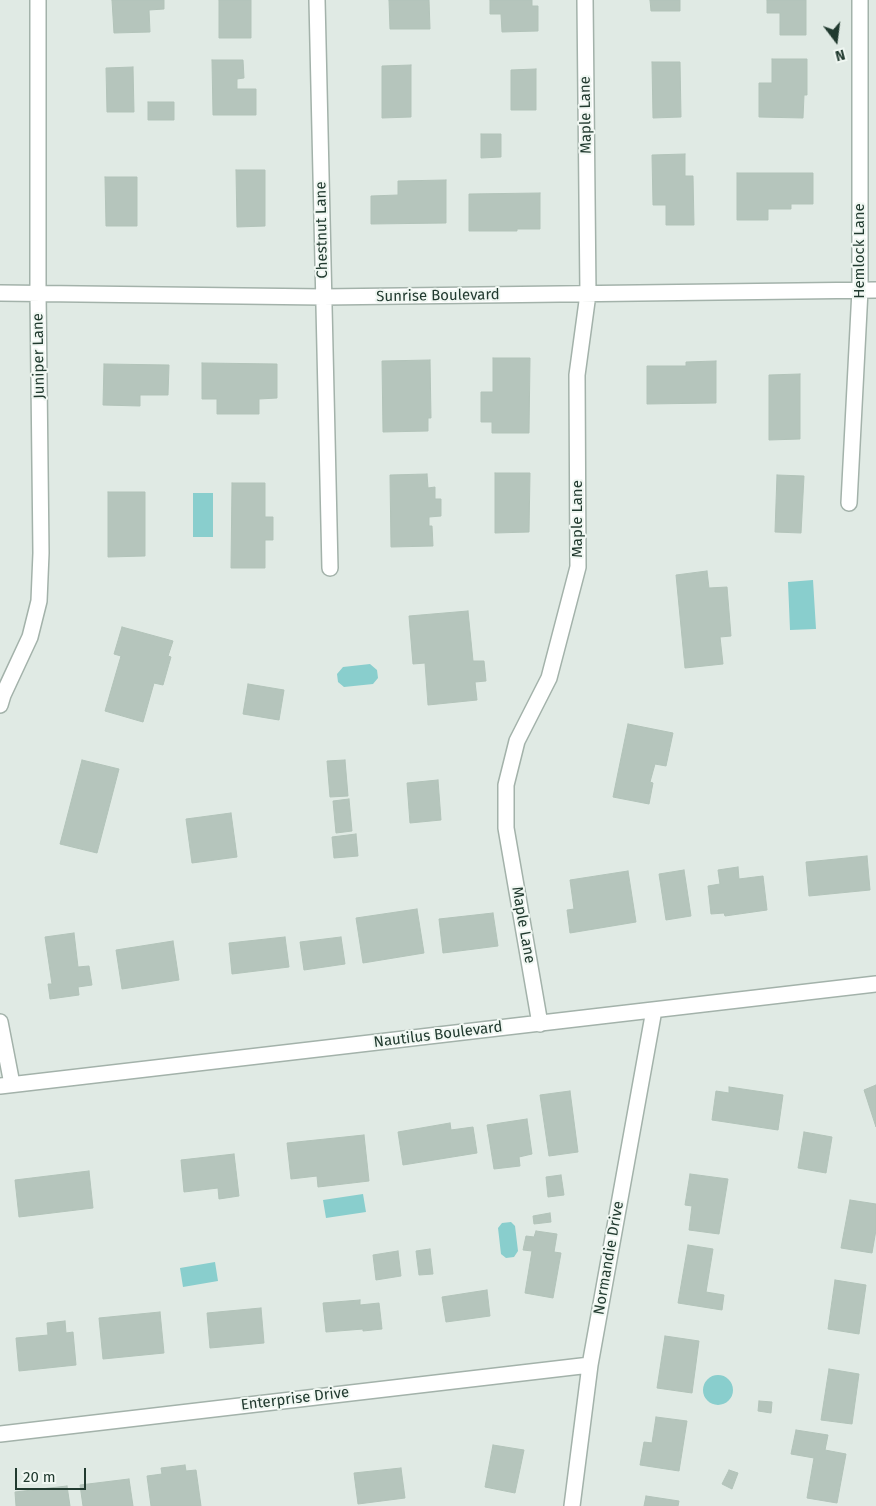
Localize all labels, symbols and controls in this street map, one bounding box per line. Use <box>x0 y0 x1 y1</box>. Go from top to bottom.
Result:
north arrow <box>811 15 861 65</box>
text: N <box>833 46 847 64</box>
street label: Maple Lane <box>576 76 596 154</box>
street label: Chestnut Lane <box>312 181 332 279</box>
street label: Hemlock Lane <box>851 203 869 299</box>
street label: Sunrise Boulevard <box>376 286 500 306</box>
street label: Juniper Lane <box>29 313 49 399</box>
street label: Maple Lane <box>569 480 587 558</box>
street label: Maple Lane <box>507 885 539 965</box>
street label: Nautilus Boulevard <box>373 1018 503 1052</box>
street label: Normandie Drive <box>590 1200 628 1316</box>
street label: Enterprise Drive <box>240 1383 350 1415</box>
scale bar <box>18 1458 89 1490</box>
text: 20 m <box>23 1468 56 1486</box>

